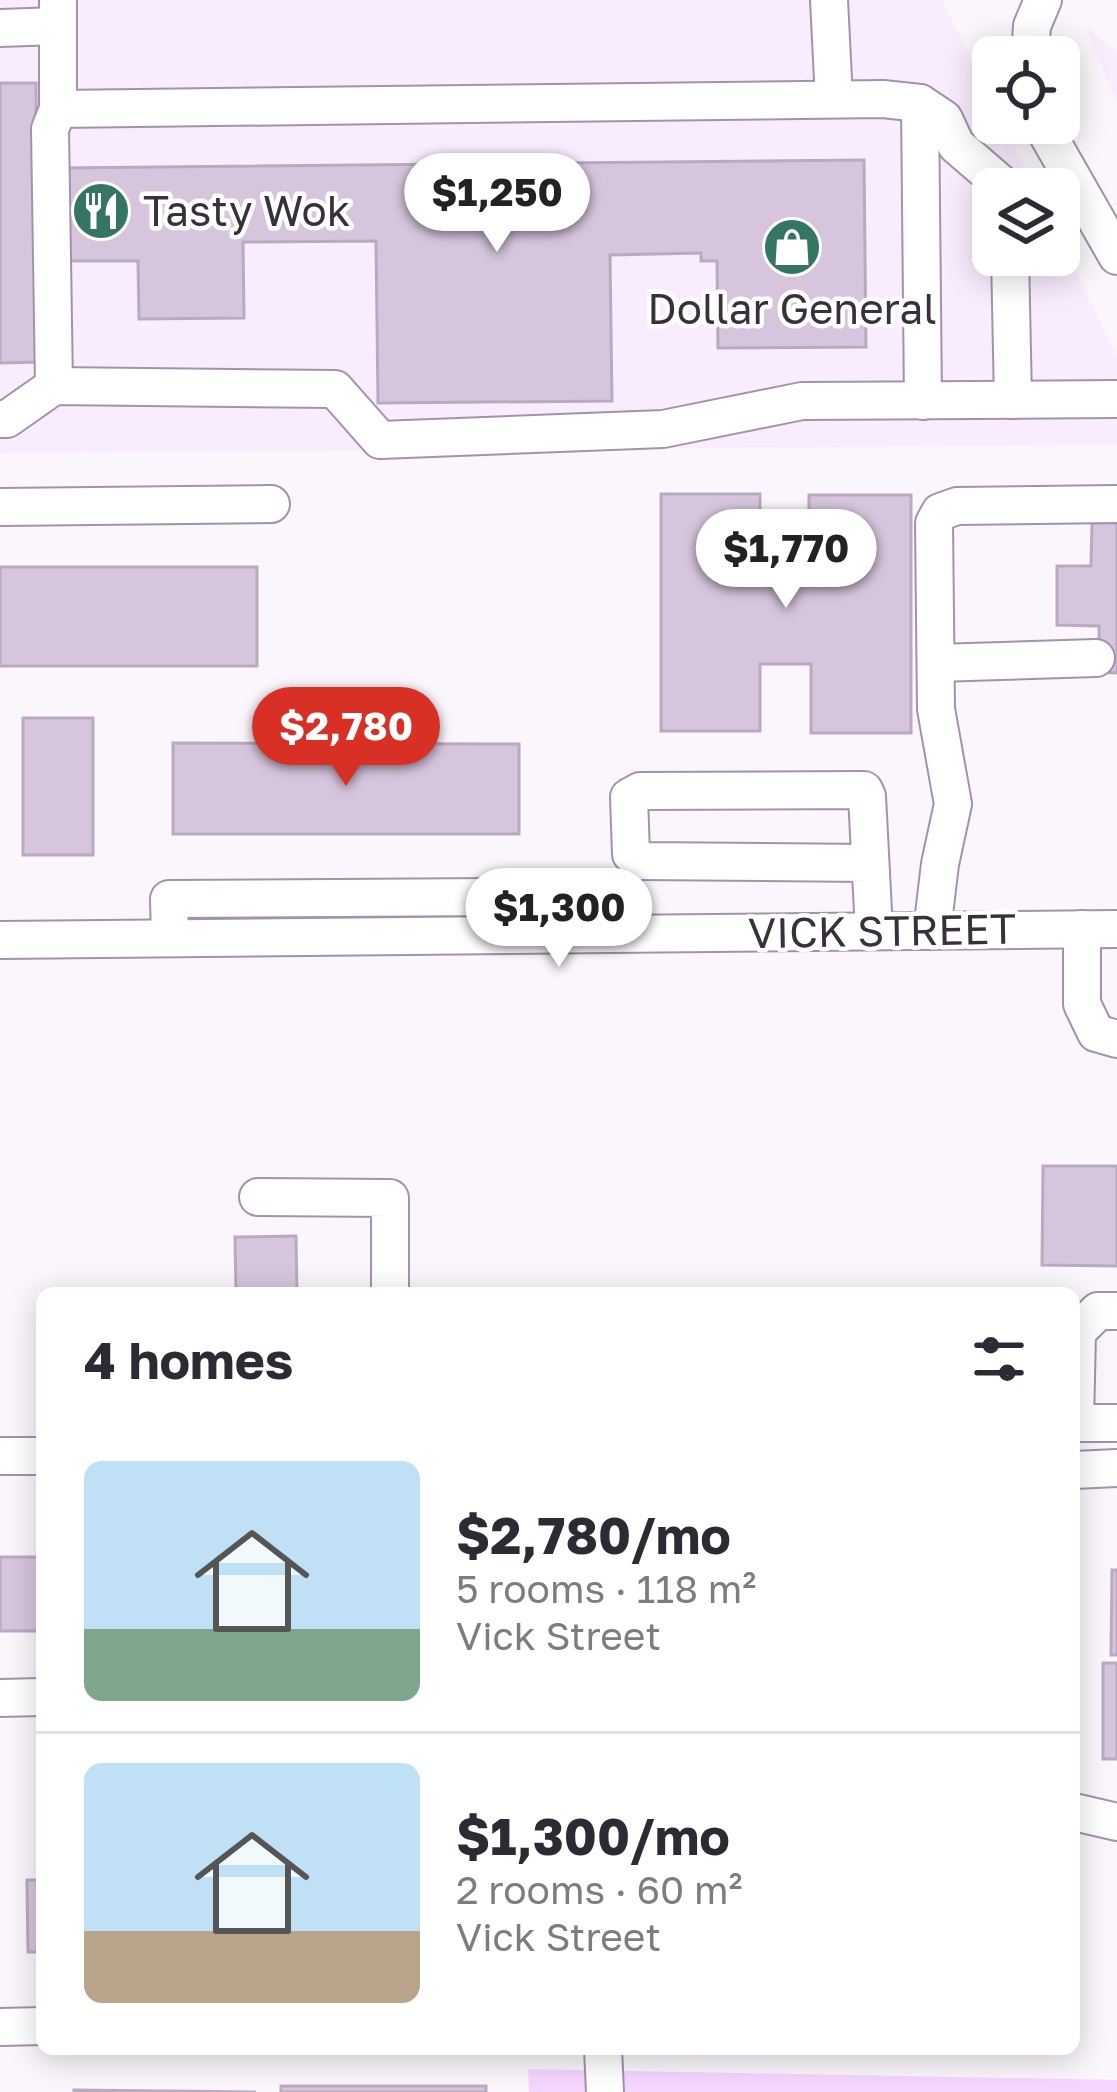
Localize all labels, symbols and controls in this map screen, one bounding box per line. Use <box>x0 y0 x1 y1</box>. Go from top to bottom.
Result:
map controls <box>972 36 1080 276</box>
button: locate <box>972 36 1080 144</box>
pin: $1,250 <box>399 153 595 255</box>
text: $1,250 <box>431 168 563 215</box>
button: layers <box>972 168 1080 276</box>
restaurant icon: Tasty Wok <box>70 180 132 242</box>
place label: Tasty Wok <box>143 185 350 235</box>
shop icon: Dollar General <box>761 216 823 278</box>
place label: Dollar General <box>647 283 937 333</box>
pin: $1,770 <box>688 509 884 611</box>
text: $1,770 <box>723 524 849 571</box>
pin: $2,780 <box>248 687 444 789</box>
text: $2,780 <box>279 702 413 749</box>
pin: $1,300 <box>461 868 657 970</box>
text: $1,300 <box>492 883 626 930</box>
street label: VICK STREET <box>747 903 1016 957</box>
icon: filters <box>966 1326 1032 1392</box>
text: 4 homes <box>84 1329 293 1390</box>
text: $2,780/mo <box>456 1504 731 1565</box>
icon: home <box>180 1509 324 1653</box>
text: 5 rooms · 118 m² <box>456 1565 756 1612</box>
text: Vick Street <box>456 1612 661 1659</box>
text: $1,300/mo <box>456 1805 730 1866</box>
icon: home <box>180 1811 324 1955</box>
text: 2 rooms · 60 m² <box>456 1866 742 1913</box>
text: Vick Street <box>456 1913 661 1960</box>

